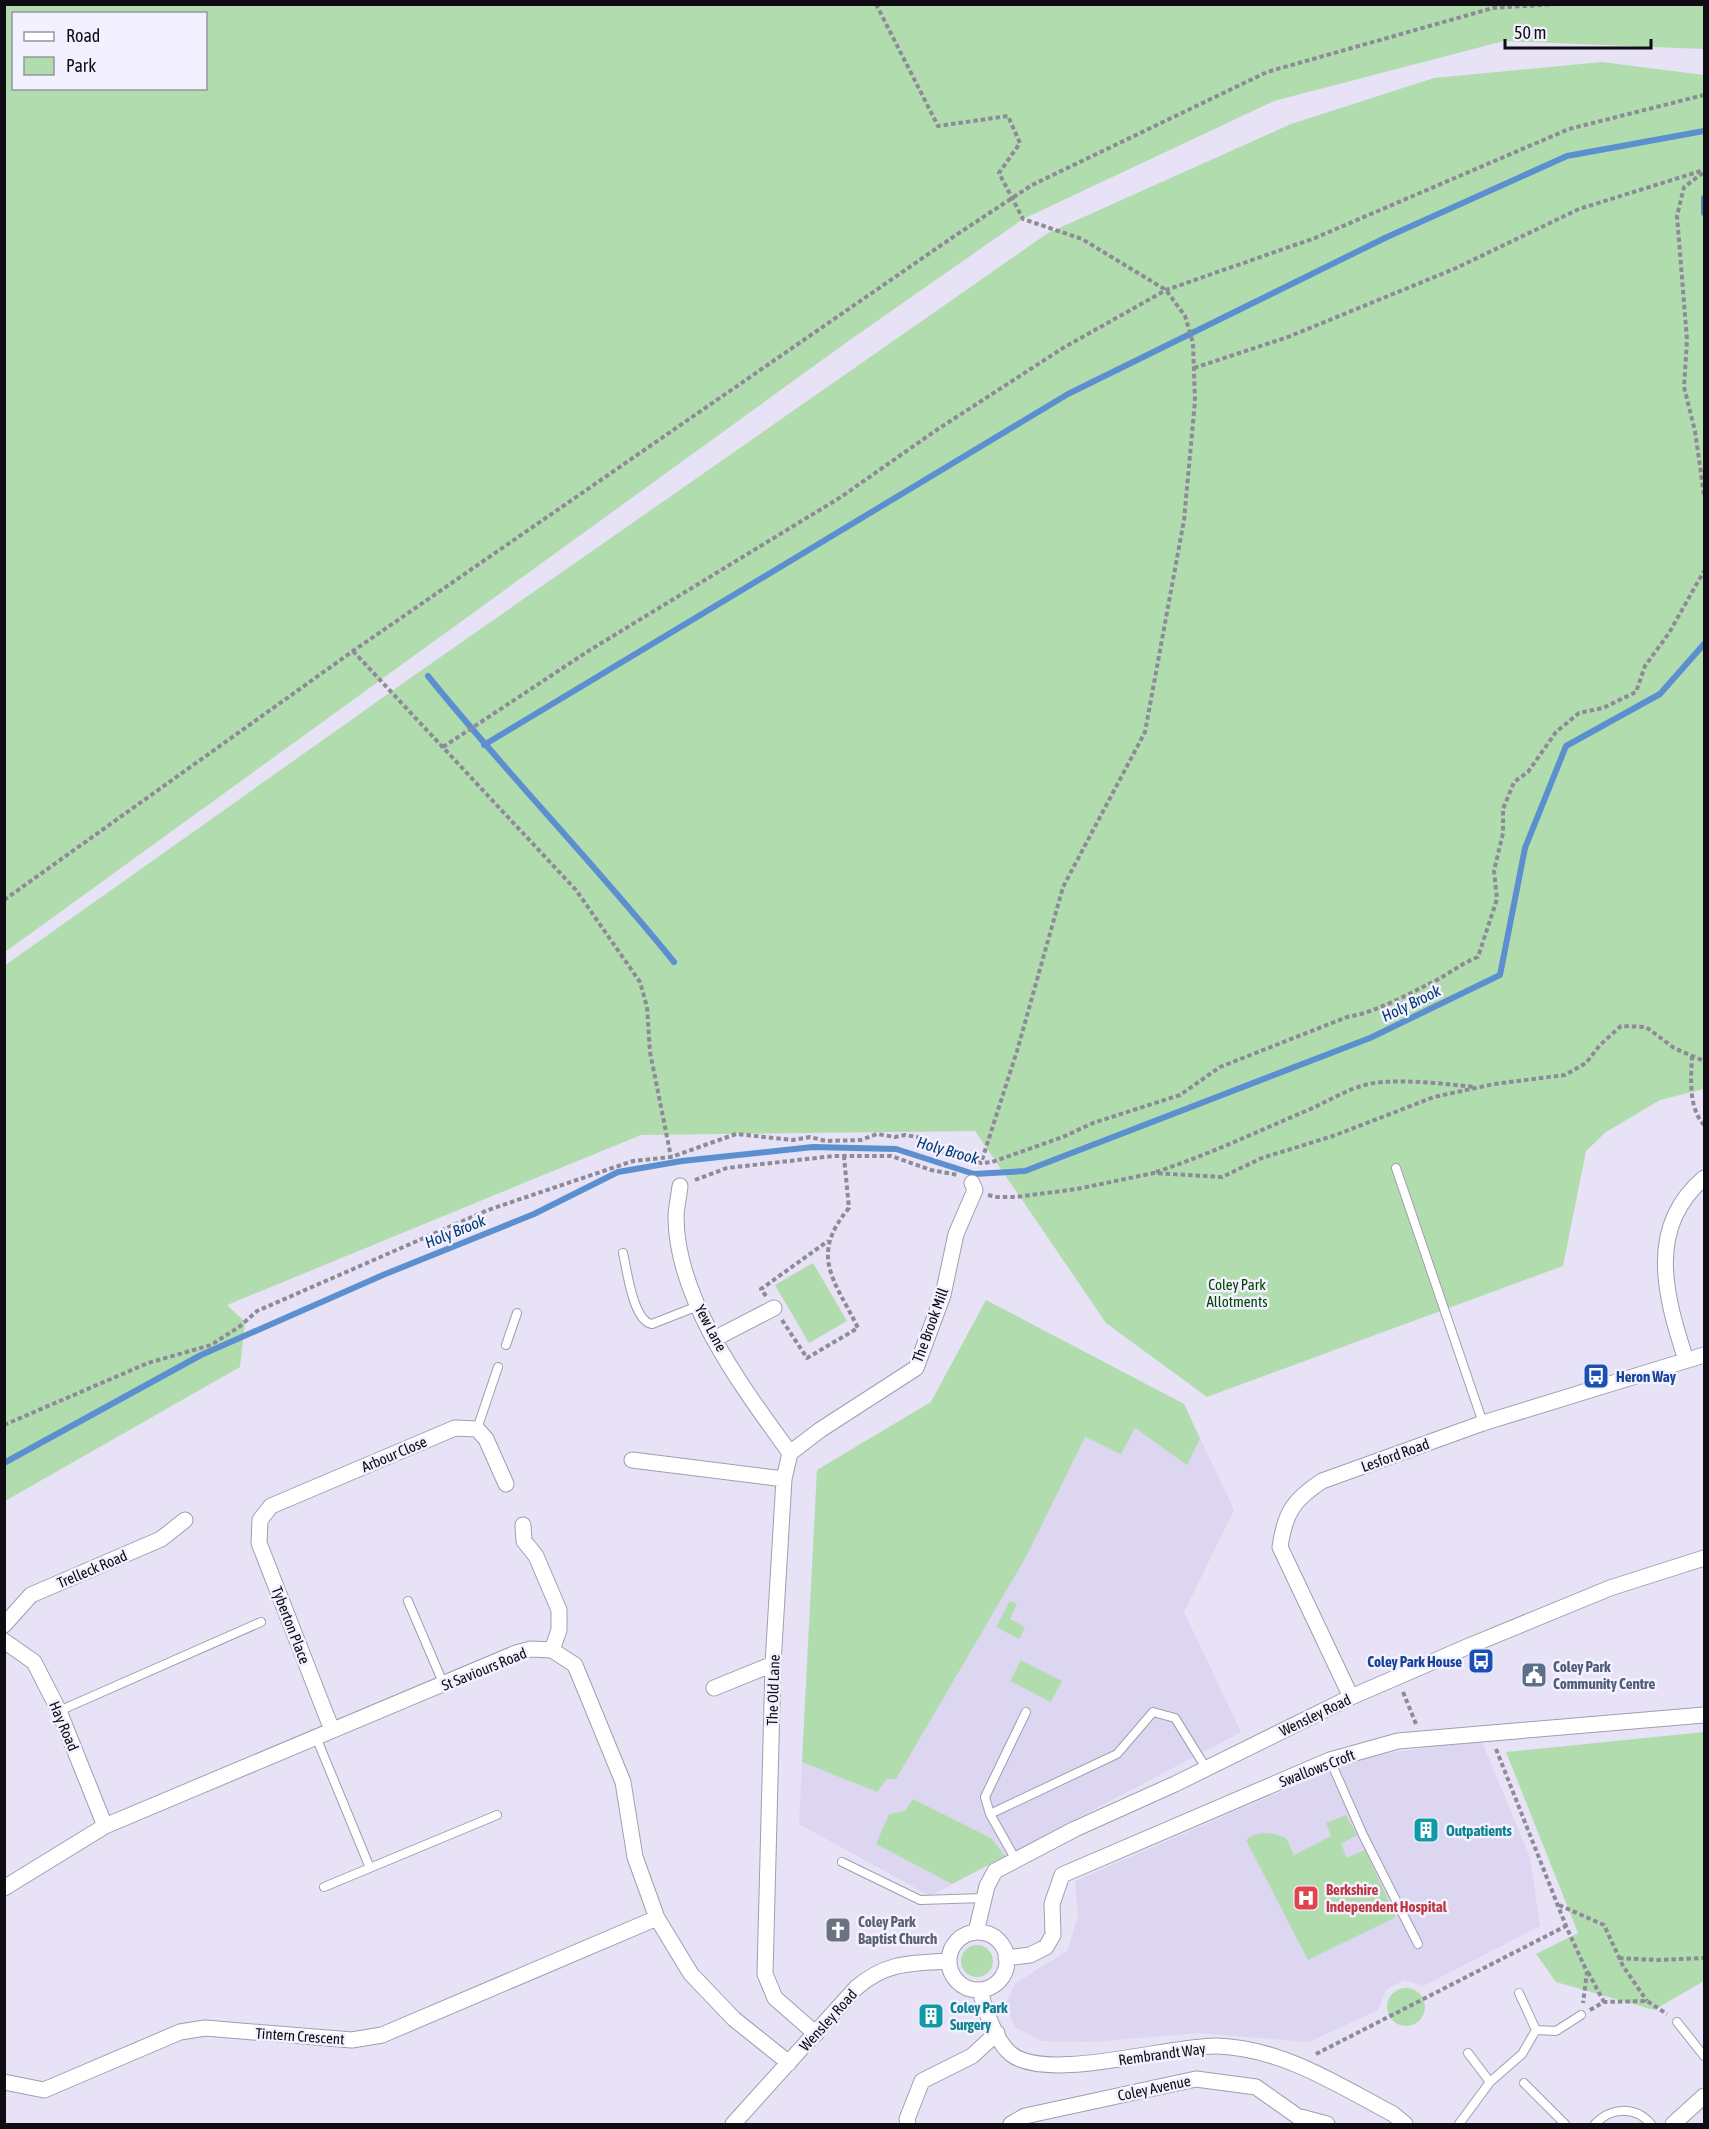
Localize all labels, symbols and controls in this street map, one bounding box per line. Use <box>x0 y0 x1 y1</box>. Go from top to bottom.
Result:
legend <box>12 12 207 90</box>
scale bar <box>1505 12 1650 50</box>
text: 50 m <box>1514 22 1546 43</box>
text: Road <box>66 25 100 46</box>
text: Park <box>66 55 96 76</box>
water label: Holy Brook <box>1378 981 1445 1026</box>
water label: Holy Brook <box>915 1133 982 1169</box>
water label: Holy Brook <box>422 1210 489 1252</box>
park label: Coley Park Allotments <box>1206 1276 1268 1310</box>
street label: The Brook Mill <box>909 1285 951 1365</box>
street label: Yew Lane <box>692 1302 730 1354</box>
bus stop icon: Heron Way <box>1581 1361 1611 1391</box>
place label: Heron Way <box>1616 1368 1677 1385</box>
street label: Arbour Close <box>359 1433 429 1475</box>
street label: Lesford Road <box>1359 1435 1431 1475</box>
street label: Trelleck Road <box>54 1547 130 1591</box>
street label: Tyberton Place <box>268 1584 314 1666</box>
street label: St Saviours Road <box>439 1644 529 1694</box>
bus stop icon: Coley Park House <box>1466 1646 1496 1676</box>
place label: Coley Park House <box>1367 1653 1462 1670</box>
street label: The Old Lane <box>763 1654 783 1726</box>
place label: Coley Park Community Centre <box>1553 1658 1656 1692</box>
public building icon: Coley Park Community Centre <box>1519 1660 1549 1690</box>
street label: Wensley Road <box>1277 1690 1353 1740</box>
street label: Hay Road <box>46 1698 82 1754</box>
street label: Swallows Croft <box>1277 1746 1357 1790</box>
building icon: Outpatients <box>1411 1815 1441 1845</box>
place label: Outpatients <box>1446 1822 1513 1839</box>
place label: Berkshire Independent Hospital <box>1326 1881 1448 1915</box>
hospital icon: Berkshire Independent Hospital <box>1291 1883 1321 1913</box>
place label: Coley Park Baptist Church <box>858 1913 937 1947</box>
church icon: Coley Park Baptist Church <box>823 1915 853 1945</box>
street label: Wensley Road <box>796 1986 860 2054</box>
place label: Coley Park Surgery <box>950 1999 1008 2033</box>
building icon: Coley Park Surgery <box>916 2001 946 2031</box>
street label: Tintern Crescent <box>255 2024 345 2048</box>
street label: Rembrandt Way <box>1117 2039 1207 2069</box>
street label: Coley Avenue <box>1116 2072 1192 2104</box>

